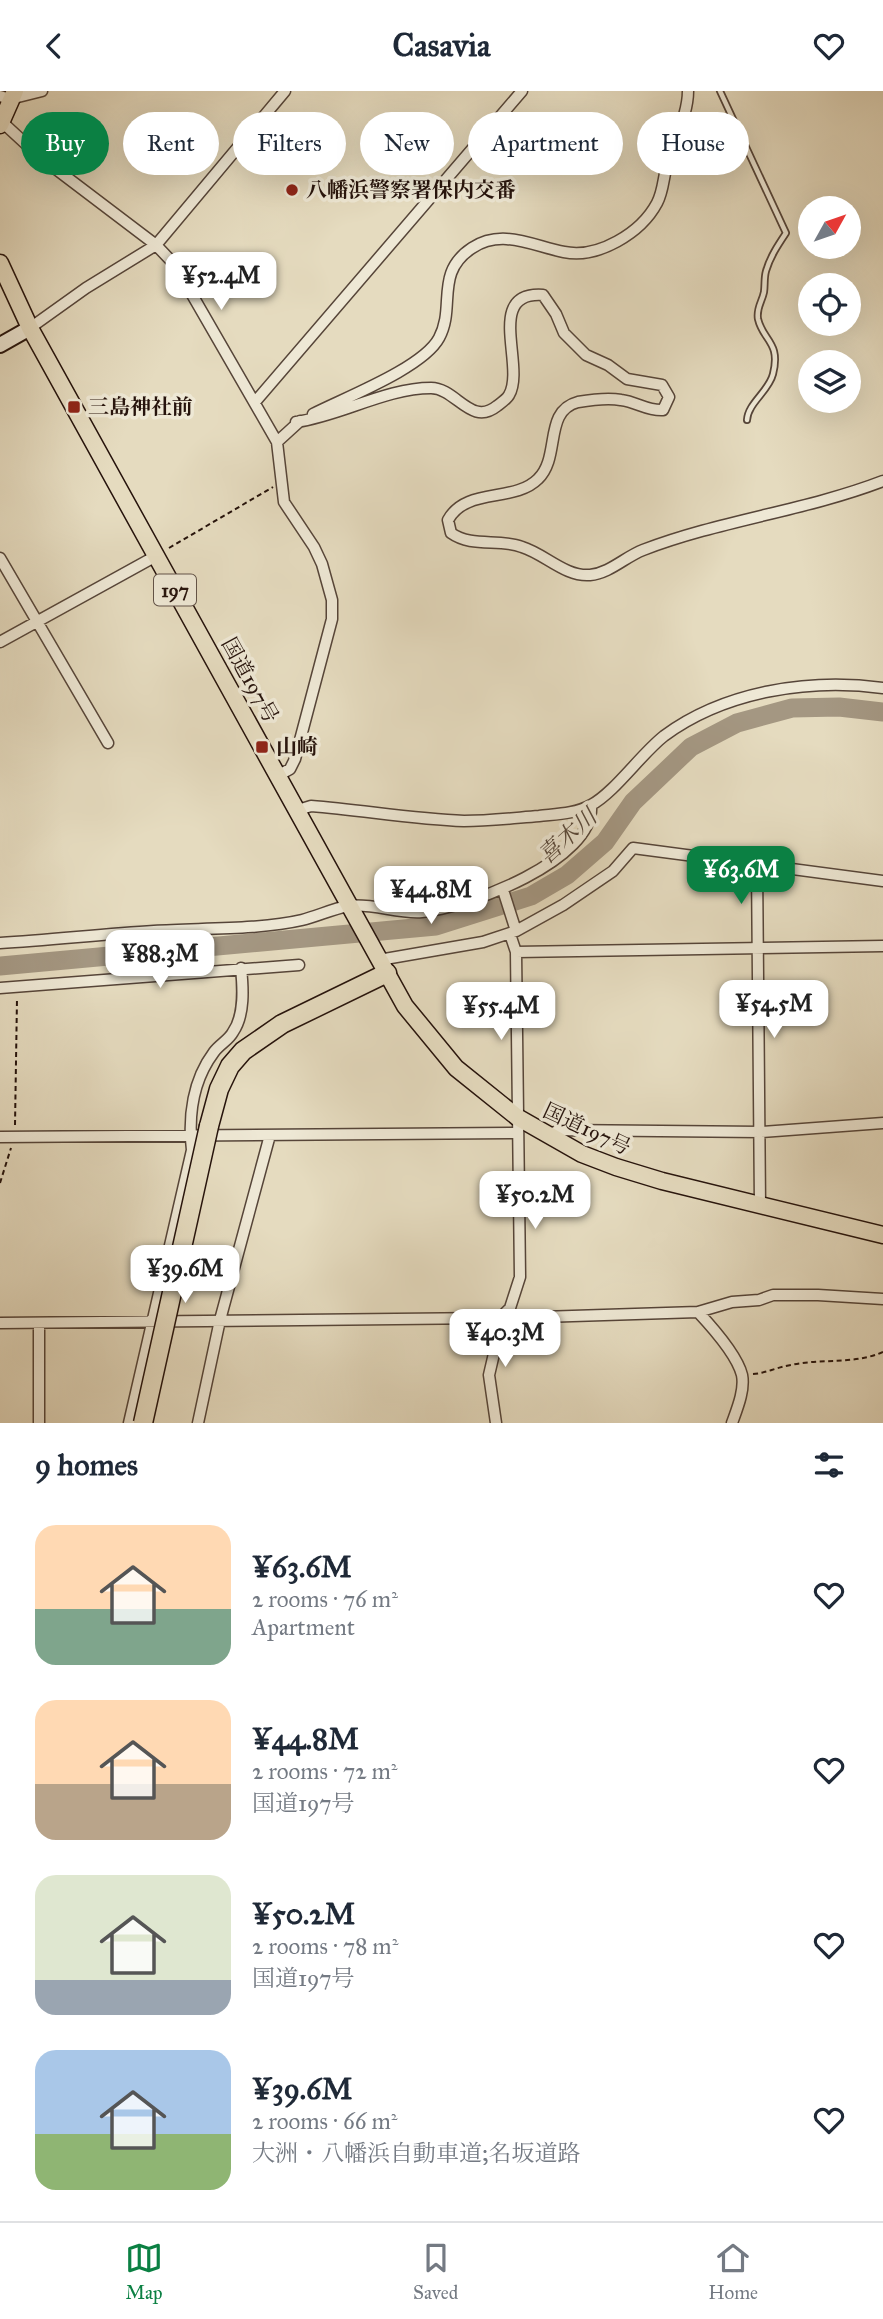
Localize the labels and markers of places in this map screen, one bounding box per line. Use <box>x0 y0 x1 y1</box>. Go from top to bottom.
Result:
place label: 八幡浜警察署保内交番 <box>306 177 516 203</box>
marker: 八幡浜警察署保内交番 <box>284 182 300 198</box>
pin: ¥52.4M <box>164 253 278 312</box>
place label: 三島神社前 <box>88 394 193 420</box>
marker: 三島神社前 <box>66 399 82 415</box>
place label: 山崎 <box>276 734 318 760</box>
marker: 山崎 <box>254 739 270 755</box>
pin: ¥63.6M <box>684 847 798 906</box>
pin: ¥44.8M <box>374 867 488 926</box>
pin: ¥88.3M <box>103 930 217 990</box>
pin: ¥54.5M <box>717 981 831 1040</box>
pin: ¥55.4M <box>444 983 558 1042</box>
pin: ¥50.2M <box>478 1171 592 1231</box>
pin: ¥39.6M <box>128 1245 242 1305</box>
pin: ¥40.3M <box>448 1309 562 1369</box>

